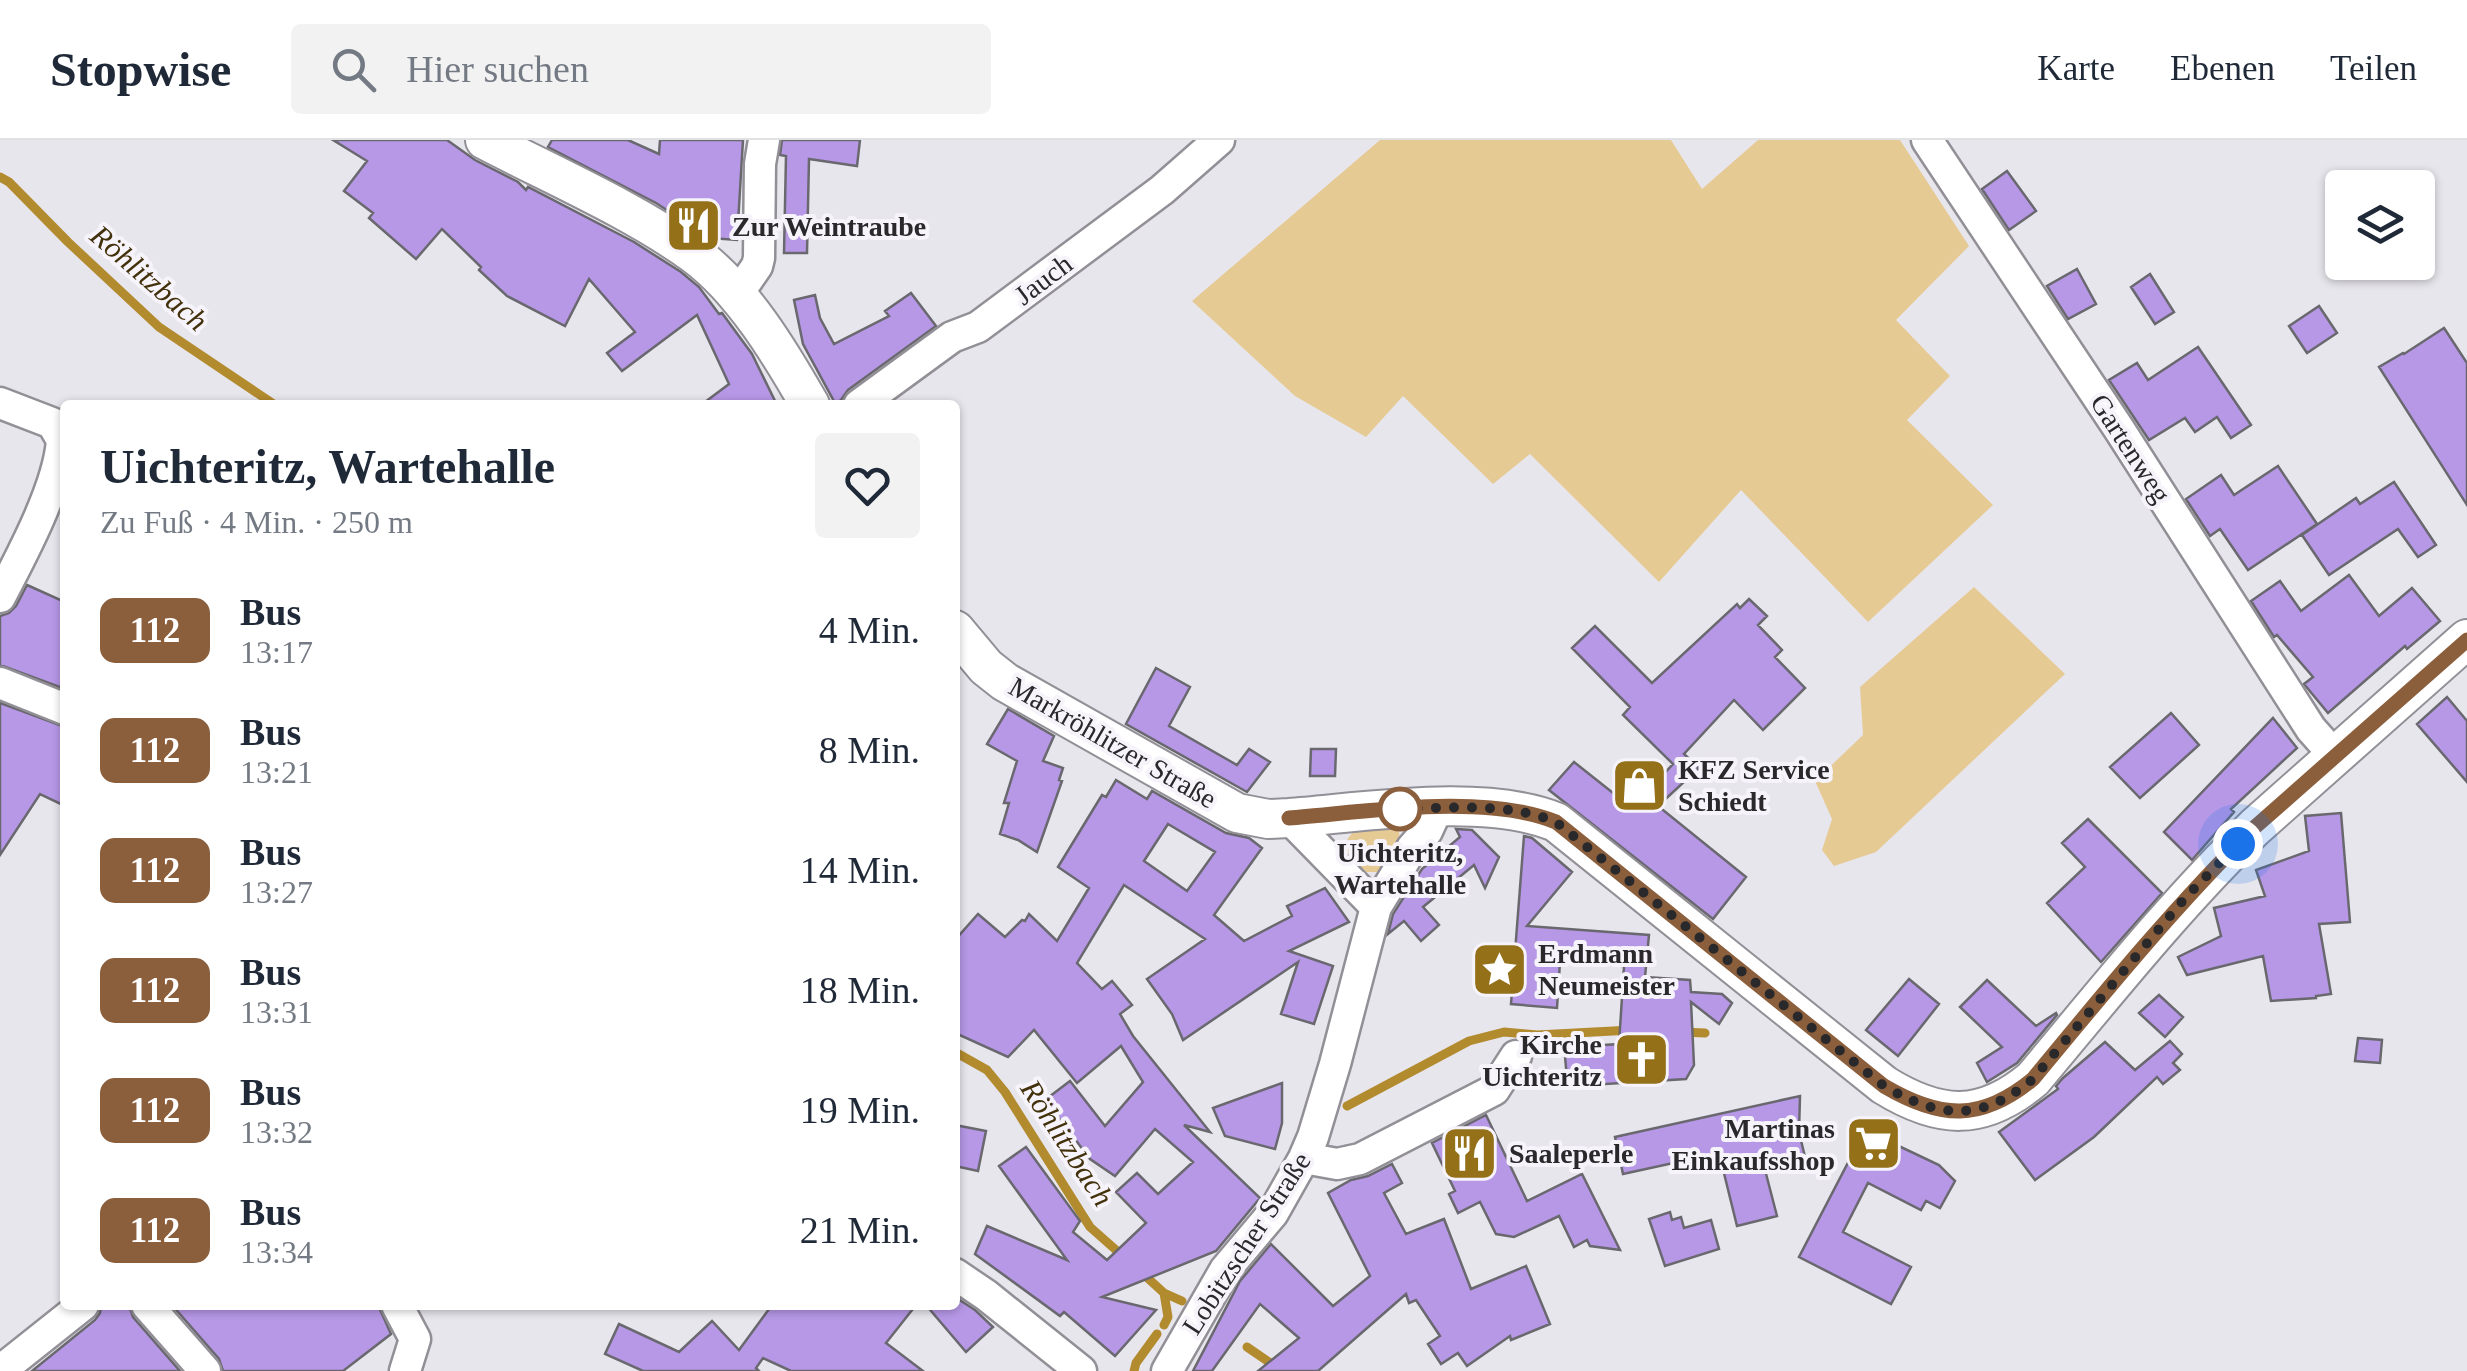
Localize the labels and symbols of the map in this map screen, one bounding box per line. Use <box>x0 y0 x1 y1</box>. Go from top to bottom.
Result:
restaurant icon: Zur Weintraube <box>663 196 723 256</box>
place label: Zur Weintraube <box>732 211 926 242</box>
water label: Röhlitzbach <box>84 217 214 337</box>
street label: Jauch <box>1009 248 1078 311</box>
street label: Gartenweg <box>2084 388 2177 508</box>
street label: Markröhlitzer Straße <box>1004 671 1222 814</box>
place label: KFZ Service Schiedt <box>1678 754 1830 817</box>
shop icon: KFZ Service Schiedt <box>1609 755 1669 815</box>
marker: Uichteritz, Wartehalle <box>1379 788 1421 830</box>
your location <box>2213 819 2263 869</box>
place label: Uichteritz, Wartehalle <box>1334 837 1466 900</box>
place label: Erdmann Neumeister <box>1538 938 1675 1001</box>
place icon: Erdmann Neumeister <box>1469 939 1529 999</box>
place label: Kirche Uichteritz <box>1482 1029 1602 1092</box>
church icon: Kirche Uichteritz <box>1611 1030 1671 1090</box>
water label: Röhlitzbach <box>1014 1073 1120 1212</box>
place label: Martinas Einkaufsshop <box>1672 1113 1835 1176</box>
supermarket icon: Martinas Einkaufsshop <box>1844 1114 1904 1174</box>
restaurant icon: Saaleperle <box>1440 1123 1500 1183</box>
place label: Saaleperle <box>1509 1138 1633 1169</box>
street label: Lobitzscher Straße <box>1176 1146 1317 1340</box>

